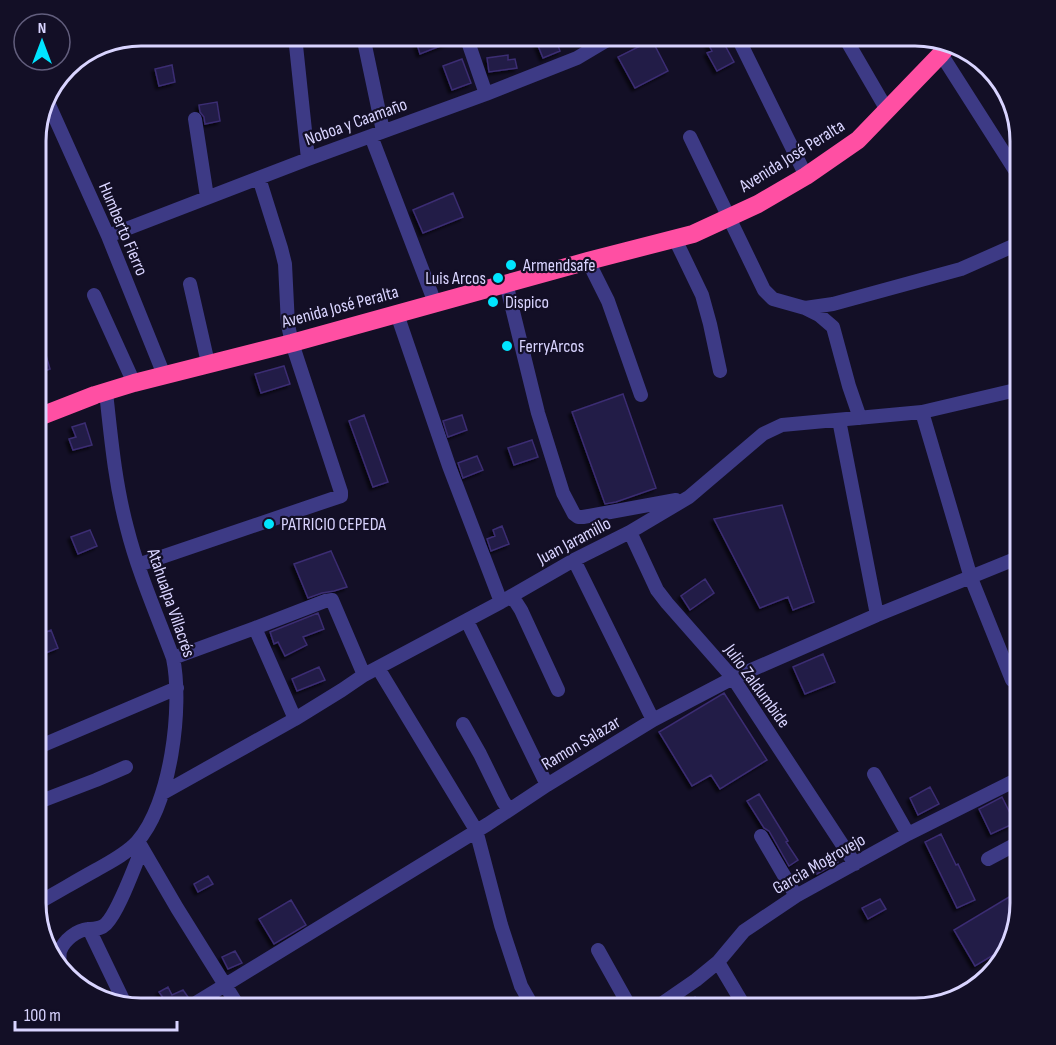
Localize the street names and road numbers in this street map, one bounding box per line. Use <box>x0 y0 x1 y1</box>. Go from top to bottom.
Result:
street label: Noboa y Caamaño <box>302 94 410 150</box>
street label: Avenida José Peralta <box>735 115 848 197</box>
street label: Humberto Fierro <box>94 179 152 279</box>
street label: Avenida José Peralta <box>278 281 401 333</box>
street label: Juan Jaramillo <box>533 513 614 570</box>
street label: Atahualpa Villacrés <box>142 545 199 660</box>
street label: Julio Zaldumbide <box>719 639 794 732</box>
street label: Ramon Salazar <box>538 711 624 775</box>
street label: Garcia Mogrovejo <box>769 829 869 899</box>

